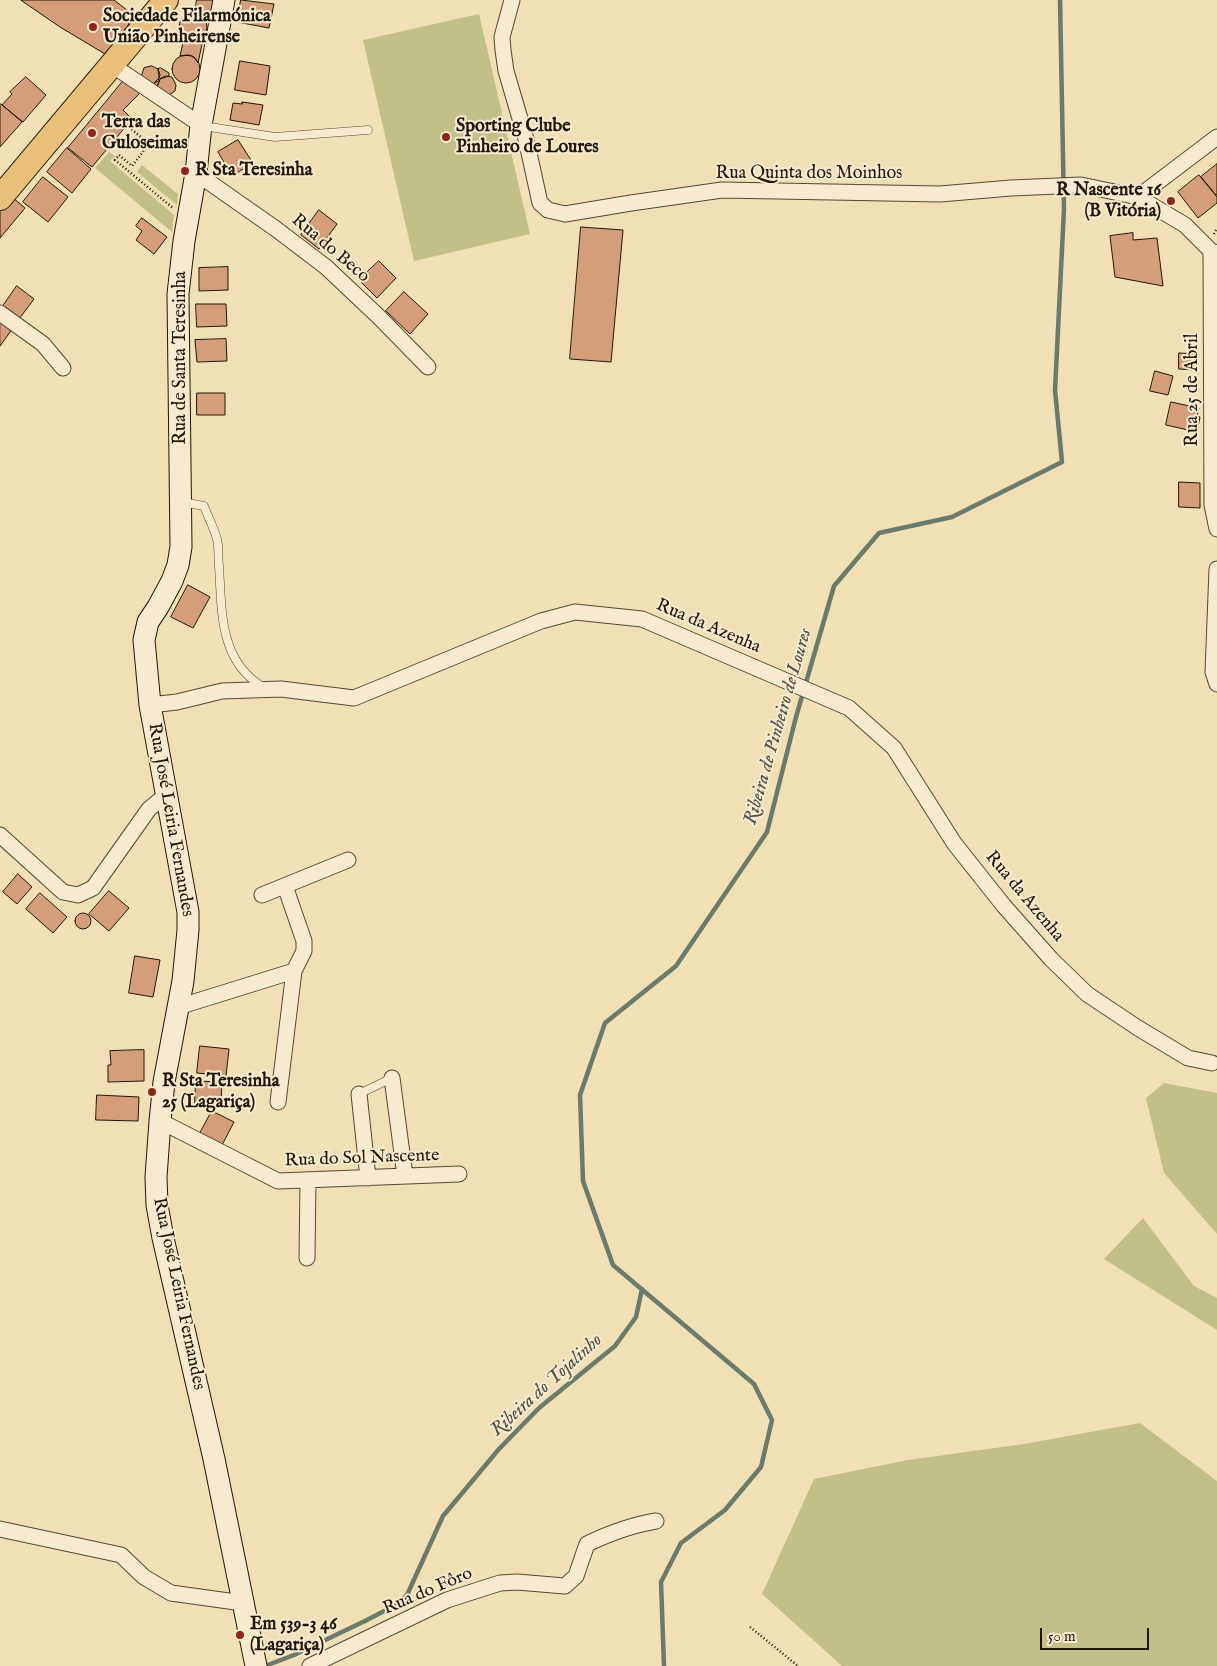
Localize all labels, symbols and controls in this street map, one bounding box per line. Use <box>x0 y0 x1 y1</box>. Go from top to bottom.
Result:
place label: Sociedade Filarmónica União Pinheirense <box>103 6 271 48</box>
marker: Sociedade Filarmónica União Pinheirense <box>87 21 99 33</box>
place label: Terra das Guloseimas <box>102 112 188 154</box>
place label: Sporting Clube Pinheiro de Loures <box>456 116 599 158</box>
marker: Terra das Guloseimas <box>86 127 98 139</box>
marker: Sporting Clube Pinheiro de Loures <box>440 131 452 143</box>
place label: R Sta Teresinha <box>195 160 312 182</box>
street label: Rua Quinta dos Moinhos <box>716 163 902 185</box>
marker: R Sta Teresinha <box>179 165 191 177</box>
place label: R Nascente 16 (B Vitória) <box>1056 180 1161 222</box>
marker: R Nascente 16 (B Vitória) <box>1165 195 1177 207</box>
street label: Rua do Beco <box>286 210 374 288</box>
street label: Rua de Santa Teresinha <box>170 271 192 445</box>
street label: Rua 25 de Abril <box>1182 333 1204 447</box>
street label: Rua da Azenha <box>652 595 764 659</box>
water label: Ribeira de Pinheiro de Loures <box>740 626 818 828</box>
street label: Rua José Leiria Fernandes <box>142 722 198 918</box>
street label: Rua da Azenha <box>980 847 1068 947</box>
place label: R Sta Teresinha 25 (Lagariça) <box>162 1071 279 1114</box>
marker: R Sta Teresinha 25 (Lagariça) <box>146 1086 158 1098</box>
street label: Rua do Sol Nascente <box>284 1146 440 1172</box>
street label: Rua José Leiria Fernandes <box>147 1196 209 1392</box>
water label: Ribeira do Tojalinho <box>486 1330 608 1442</box>
street label: Rua do Fôro <box>380 1563 476 1621</box>
place label: Em 539-3 46 (Lagariça) <box>250 1614 337 1656</box>
scale bar <box>1042 1618 1151 1650</box>
text: 50 m <box>1048 1627 1076 1646</box>
marker: Em 539-3 46 (Lagariça) <box>234 1629 246 1641</box>

